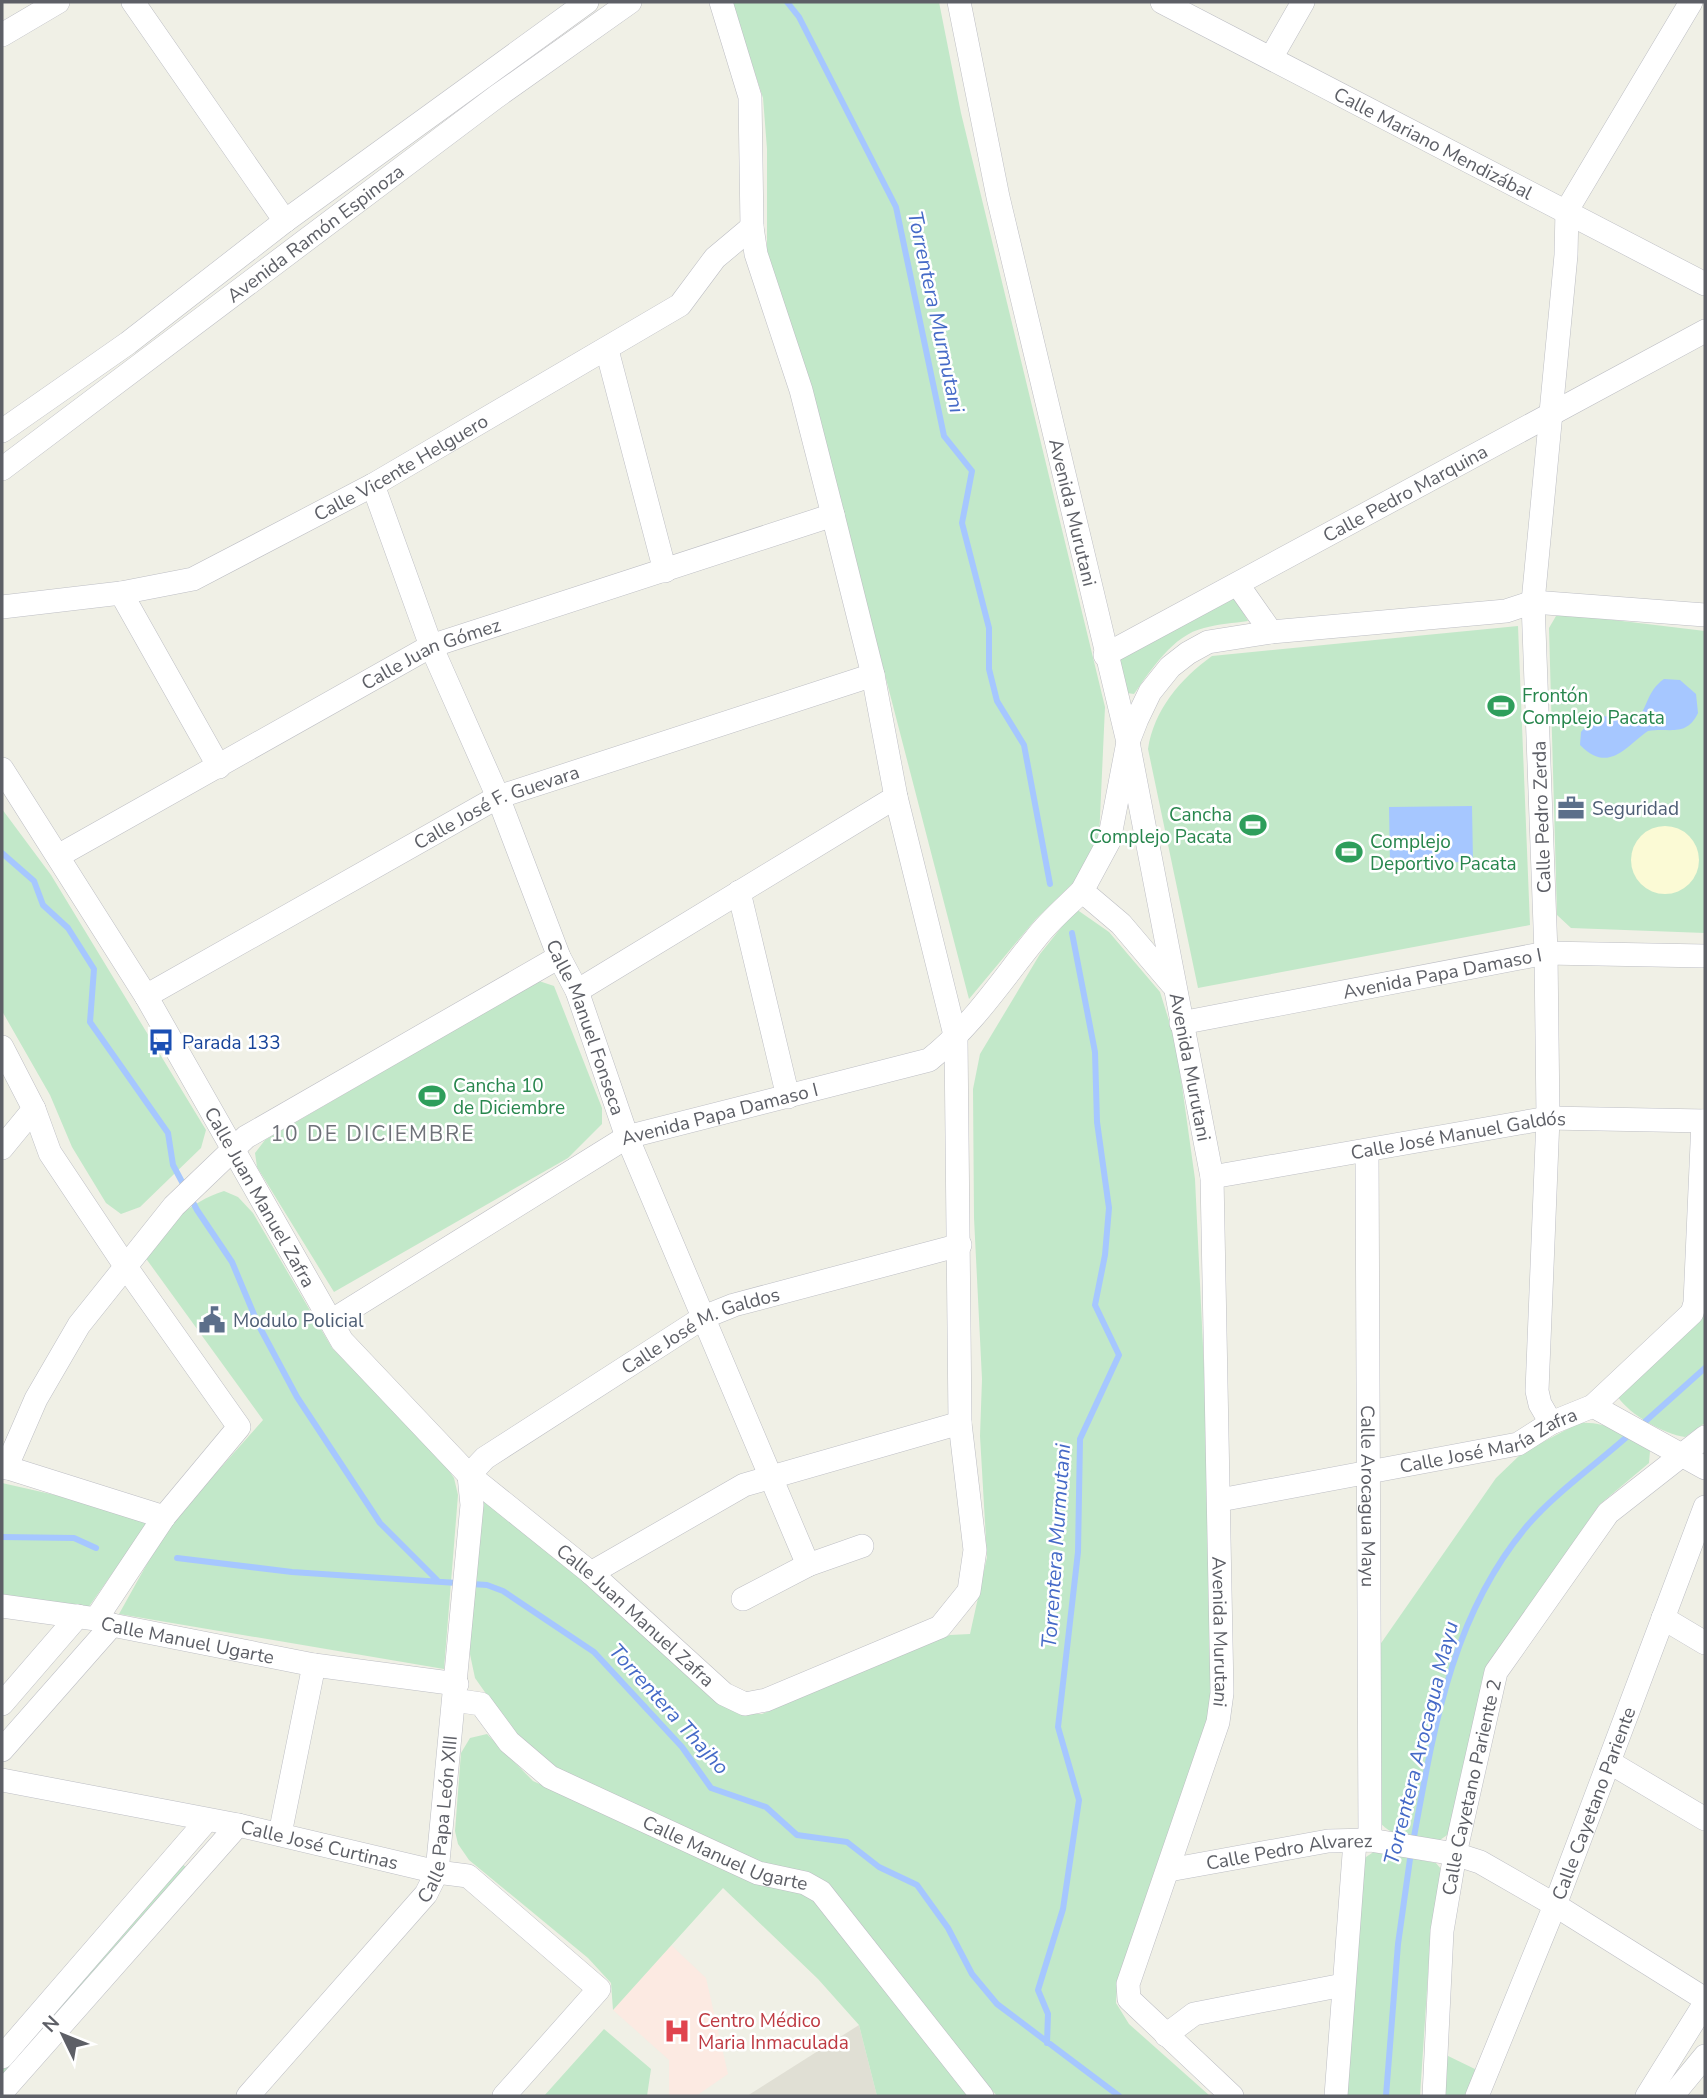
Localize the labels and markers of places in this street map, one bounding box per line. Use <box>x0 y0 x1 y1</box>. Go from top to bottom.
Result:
place label: Frontón Complejo Pacata <box>1522 683 1665 731</box>
sports icon: Frontón Complejo Pacata <box>1486 691 1516 721</box>
office icon: Seguridad <box>1556 793 1586 823</box>
place label: Seguridad <box>1592 796 1679 822</box>
place label: Cancha Complejo Pacata <box>1089 802 1232 850</box>
sports icon: Cancha Complejo Pacata <box>1238 810 1268 840</box>
place label: Complejo Deportivo Pacata <box>1370 829 1516 877</box>
sports icon: Complejo Deportivo Pacata <box>1334 837 1364 867</box>
bus stop icon: Parada 133 <box>146 1027 176 1057</box>
place label: Parada 133 <box>182 1030 281 1056</box>
place label: Cancha 10 de Diciembre <box>453 1073 565 1121</box>
sports icon: Cancha 10 de Diciembre <box>417 1081 447 1111</box>
public building icon: Modulo Policial <box>197 1305 227 1335</box>
place label: Modulo Policial <box>233 1308 364 1334</box>
place label: Centro Médico Maria Inmaculada <box>698 2008 849 2056</box>
hospital icon: Centro Médico Maria Inmaculada <box>662 2016 692 2046</box>

